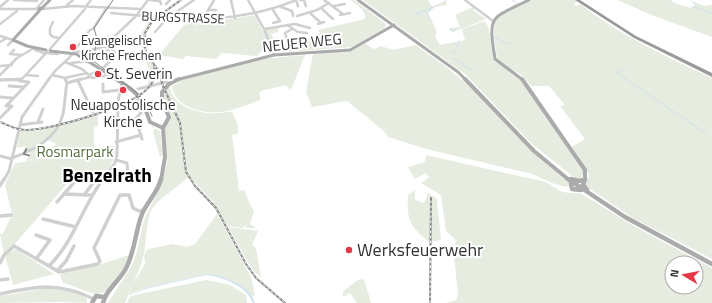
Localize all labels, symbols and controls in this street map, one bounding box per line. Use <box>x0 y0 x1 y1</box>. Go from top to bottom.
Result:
street label: BURGSTRASSE <box>141 6 225 28</box>
street label: NEUER WEG <box>261 27 343 58</box>
place label: Evangelische Kirche Frechen <box>81 30 161 65</box>
marker: Evangelische Kirche Frechen <box>68 42 78 52</box>
place label: St. Severin <box>106 62 173 85</box>
marker: St. Severin <box>93 69 103 79</box>
marker: Neuapostolische Kirche <box>118 85 128 95</box>
place label: Neuapostolische Kirche <box>70 93 176 133</box>
park label: Rosmarpark <box>36 140 114 163</box>
one-way arrow <box>22 148 29 156</box>
district label: Benzelrath <box>62 160 152 189</box>
place label: Werksfeuerwehr <box>357 236 483 263</box>
marker: Werksfeuerwehr <box>344 245 354 255</box>
north arrow <box>664 255 704 295</box>
text: N <box>666 268 683 278</box>

